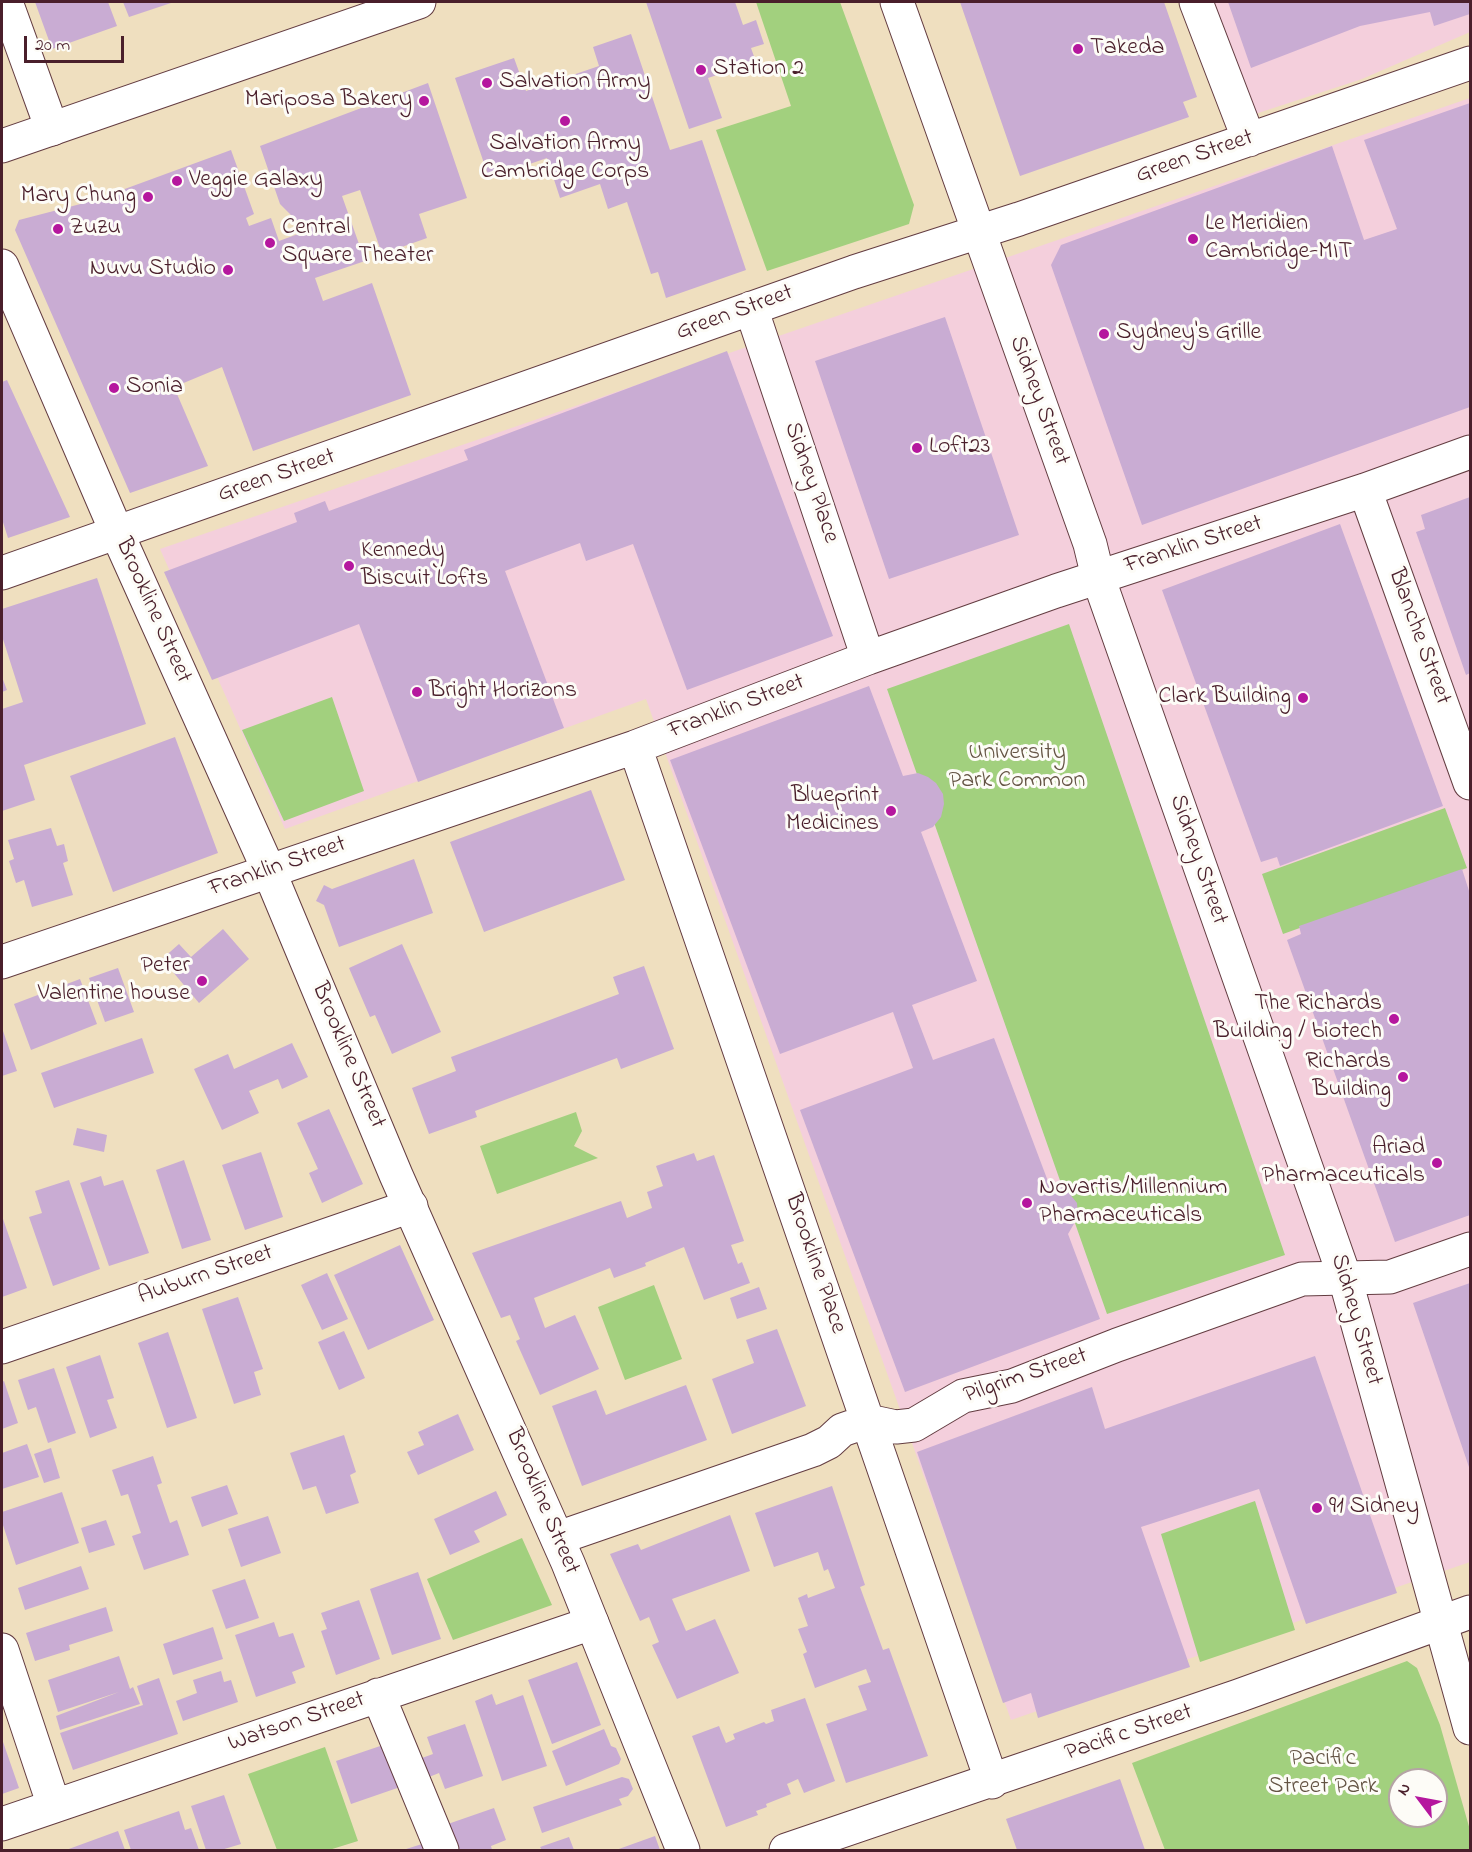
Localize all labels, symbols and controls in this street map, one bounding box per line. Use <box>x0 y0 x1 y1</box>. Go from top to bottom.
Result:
scale bar <box>27 24 128 62</box>
text: 20 m <box>35 33 70 59</box>
place label: Takeda <box>1090 35 1164 63</box>
marker: Takeda <box>1071 42 1085 56</box>
place label: Station 2 <box>713 56 804 84</box>
marker: Station 2 <box>694 63 708 77</box>
place label: Salvation Army <box>499 69 651 97</box>
marker: Salvation Army <box>480 76 494 90</box>
place label: Mariposa Bakery <box>245 87 412 115</box>
marker: Mariposa Bakery <box>417 94 431 108</box>
marker: Salvation Army Cambridge Corps <box>558 114 572 128</box>
street label: Green Street <box>1132 124 1258 192</box>
place label: Salvation Army Cambridge Corps <box>481 131 649 187</box>
place label: Veggie Galaxy <box>189 167 323 195</box>
marker: Veggie Galaxy <box>170 174 184 188</box>
place label: Mary Chung <box>21 183 136 211</box>
marker: Mary Chung <box>141 190 155 204</box>
place label: Le Meridien Cambridge-MIT <box>1205 211 1352 267</box>
place label: Zuzu <box>70 215 121 243</box>
place label: Central Square Theater <box>282 215 433 271</box>
marker: Zuzu <box>51 222 65 236</box>
marker: Le Meridien Cambridge-MIT <box>1186 232 1200 246</box>
marker: Central Square Theater <box>263 236 277 250</box>
place label: Nuvu Studio <box>90 256 216 284</box>
marker: Nuvu Studio <box>221 263 235 277</box>
street label: Green Street <box>673 280 797 348</box>
place label: Sydney's Grille <box>1116 320 1261 348</box>
marker: Sydney's Grille <box>1097 327 1111 341</box>
street label: Sidney Street <box>1001 332 1075 470</box>
place label: Sonia <box>126 374 183 402</box>
marker: Sonia <box>107 381 121 395</box>
street label: Sidney Place <box>776 419 844 547</box>
place label: Loft23 <box>929 434 990 462</box>
marker: Loft23 <box>910 441 924 455</box>
street label: Green Street <box>214 443 340 511</box>
street label: Franklin Street <box>1122 510 1266 582</box>
street label: Brookline Street <box>107 534 197 688</box>
place label: Kennedy Biscuit Lofts <box>361 538 488 594</box>
marker: Kennedy Biscuit Lofts <box>342 559 356 573</box>
street label: Blanche Street <box>1380 565 1456 709</box>
street label: Franklin Street <box>665 669 809 747</box>
place label: Bright Horizons <box>429 678 577 706</box>
place label: Clark Building <box>1158 684 1291 712</box>
marker: Bright Horizons <box>410 685 424 699</box>
marker: Clark Building <box>1296 691 1310 705</box>
park label: University Park Common <box>949 740 1085 796</box>
place label: Blueprint Medicines <box>786 783 879 839</box>
street label: Sidney Street <box>1161 791 1233 929</box>
marker: Blueprint Medicines <box>884 804 898 818</box>
street label: Franklin Street <box>206 831 350 905</box>
place label: Peter Valentine house <box>38 953 190 1009</box>
marker: Peter Valentine house <box>195 974 209 988</box>
street label: Brookline Street <box>303 979 391 1133</box>
place label: The Richards Building / biotech <box>1214 991 1382 1047</box>
marker: The Richards Building / biotech <box>1387 1012 1401 1026</box>
place label: Richards Building <box>1305 1049 1391 1105</box>
marker: Richards Building <box>1396 1070 1410 1084</box>
place label: Ariad Pharmaceuticals <box>1262 1135 1425 1191</box>
marker: Ariad Pharmaceuticals <box>1430 1156 1444 1170</box>
place label: Novartis/Millennium Pharmaceuticals <box>1039 1175 1227 1231</box>
street label: Brookline Place <box>777 1190 851 1338</box>
marker: Novartis/Millennium Pharmaceuticals <box>1020 1196 1034 1210</box>
street label: Auburn Street <box>135 1240 277 1312</box>
street label: Sidney Street <box>1322 1251 1388 1389</box>
street label: Pilgrim Street <box>961 1342 1091 1412</box>
street label: Brookline Street <box>497 1425 585 1579</box>
place label: 91 Sidney <box>1329 1494 1419 1522</box>
marker: 91 Sidney <box>1310 1501 1324 1515</box>
street label: Watson Street <box>225 1686 369 1760</box>
street label: Pacific Street <box>1061 1699 1197 1769</box>
park label: Pacific Street Park <box>1268 1746 1378 1802</box>
north arrow <box>1388 1768 1448 1828</box>
text: N <box>1391 1779 1417 1800</box>

